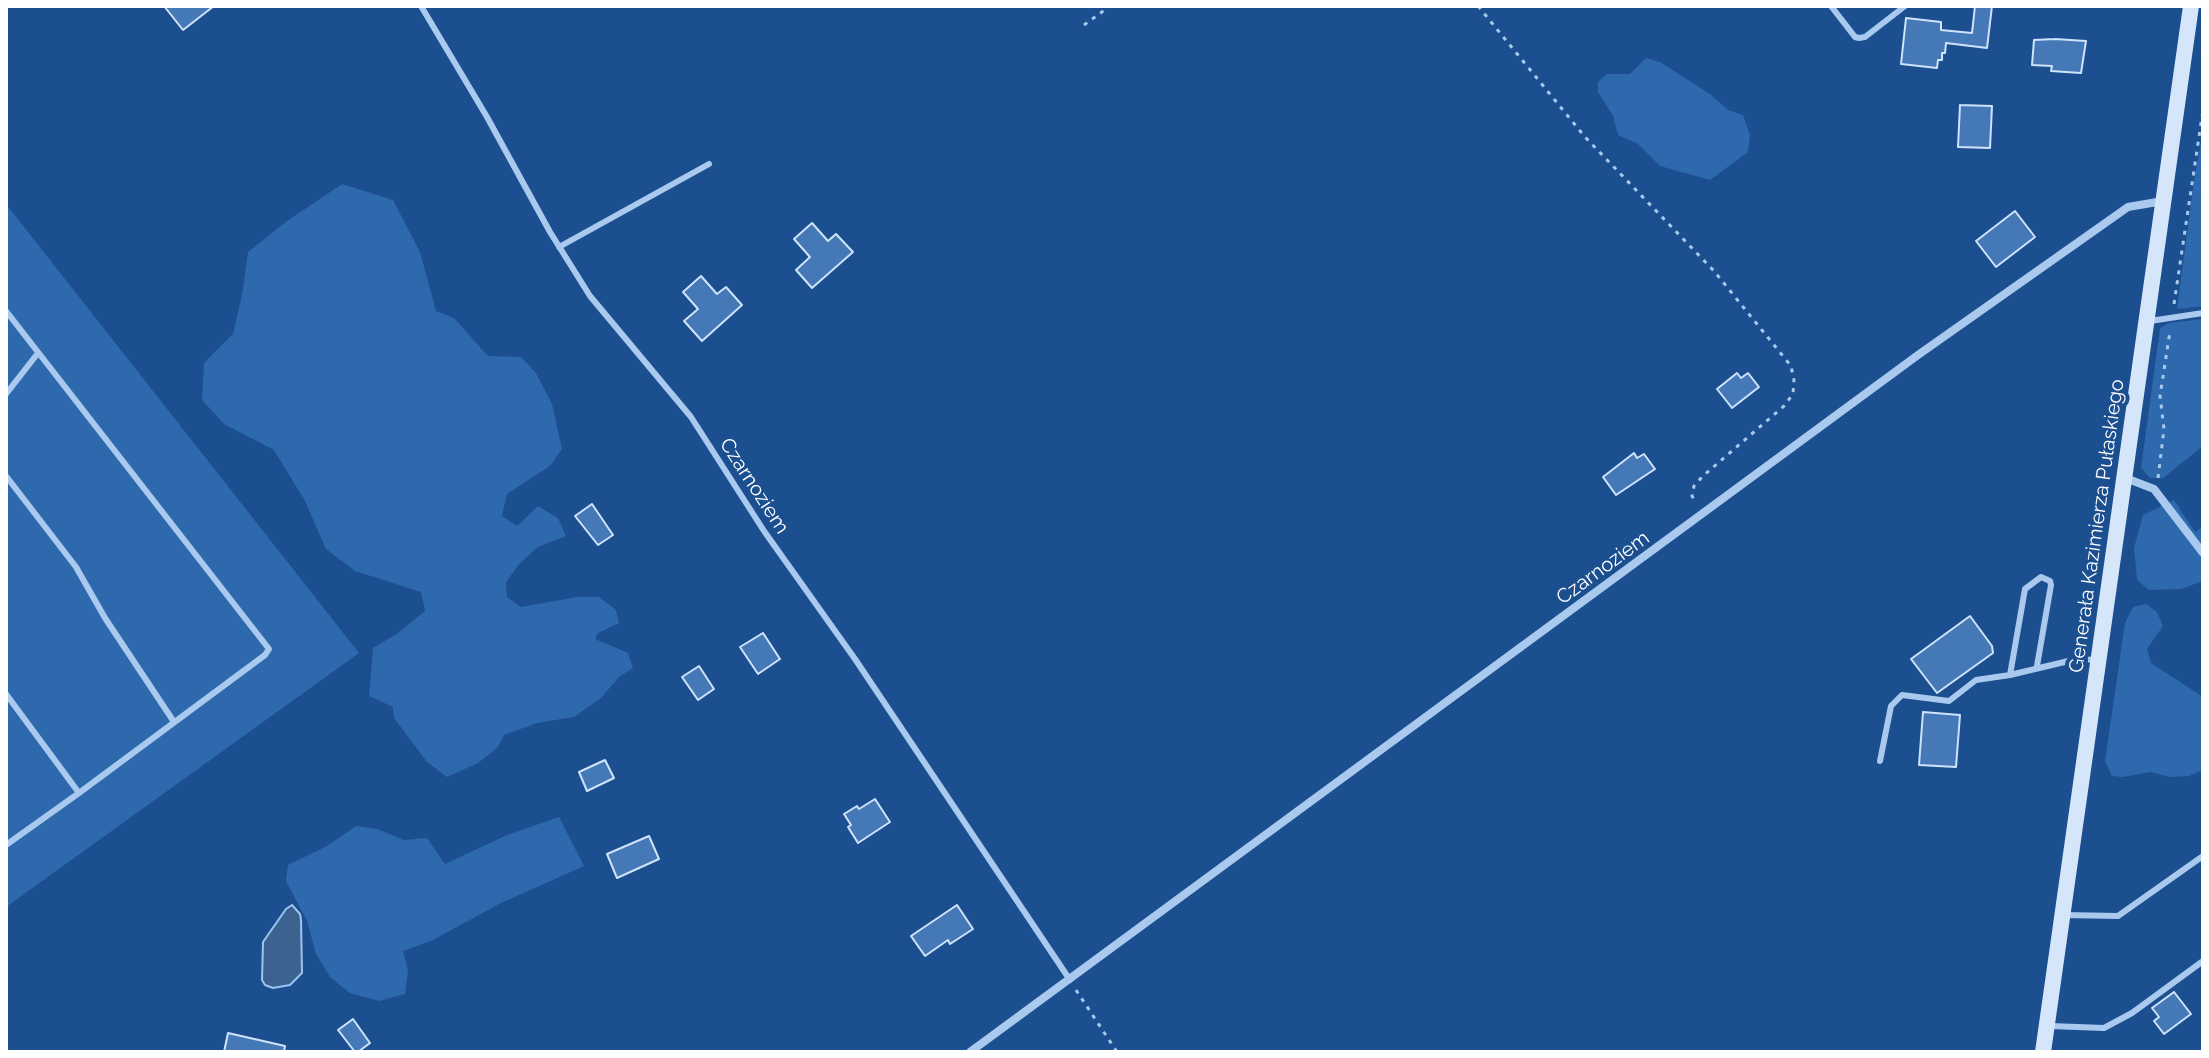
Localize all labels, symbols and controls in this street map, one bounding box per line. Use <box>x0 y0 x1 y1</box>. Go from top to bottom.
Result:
street label: Generała Kazimierza Pułaskiego <box>2065 378 2129 674</box>
street label: Czarnoziem <box>714 434 794 538</box>
street label: Czarnoziem <box>1552 526 1654 610</box>

